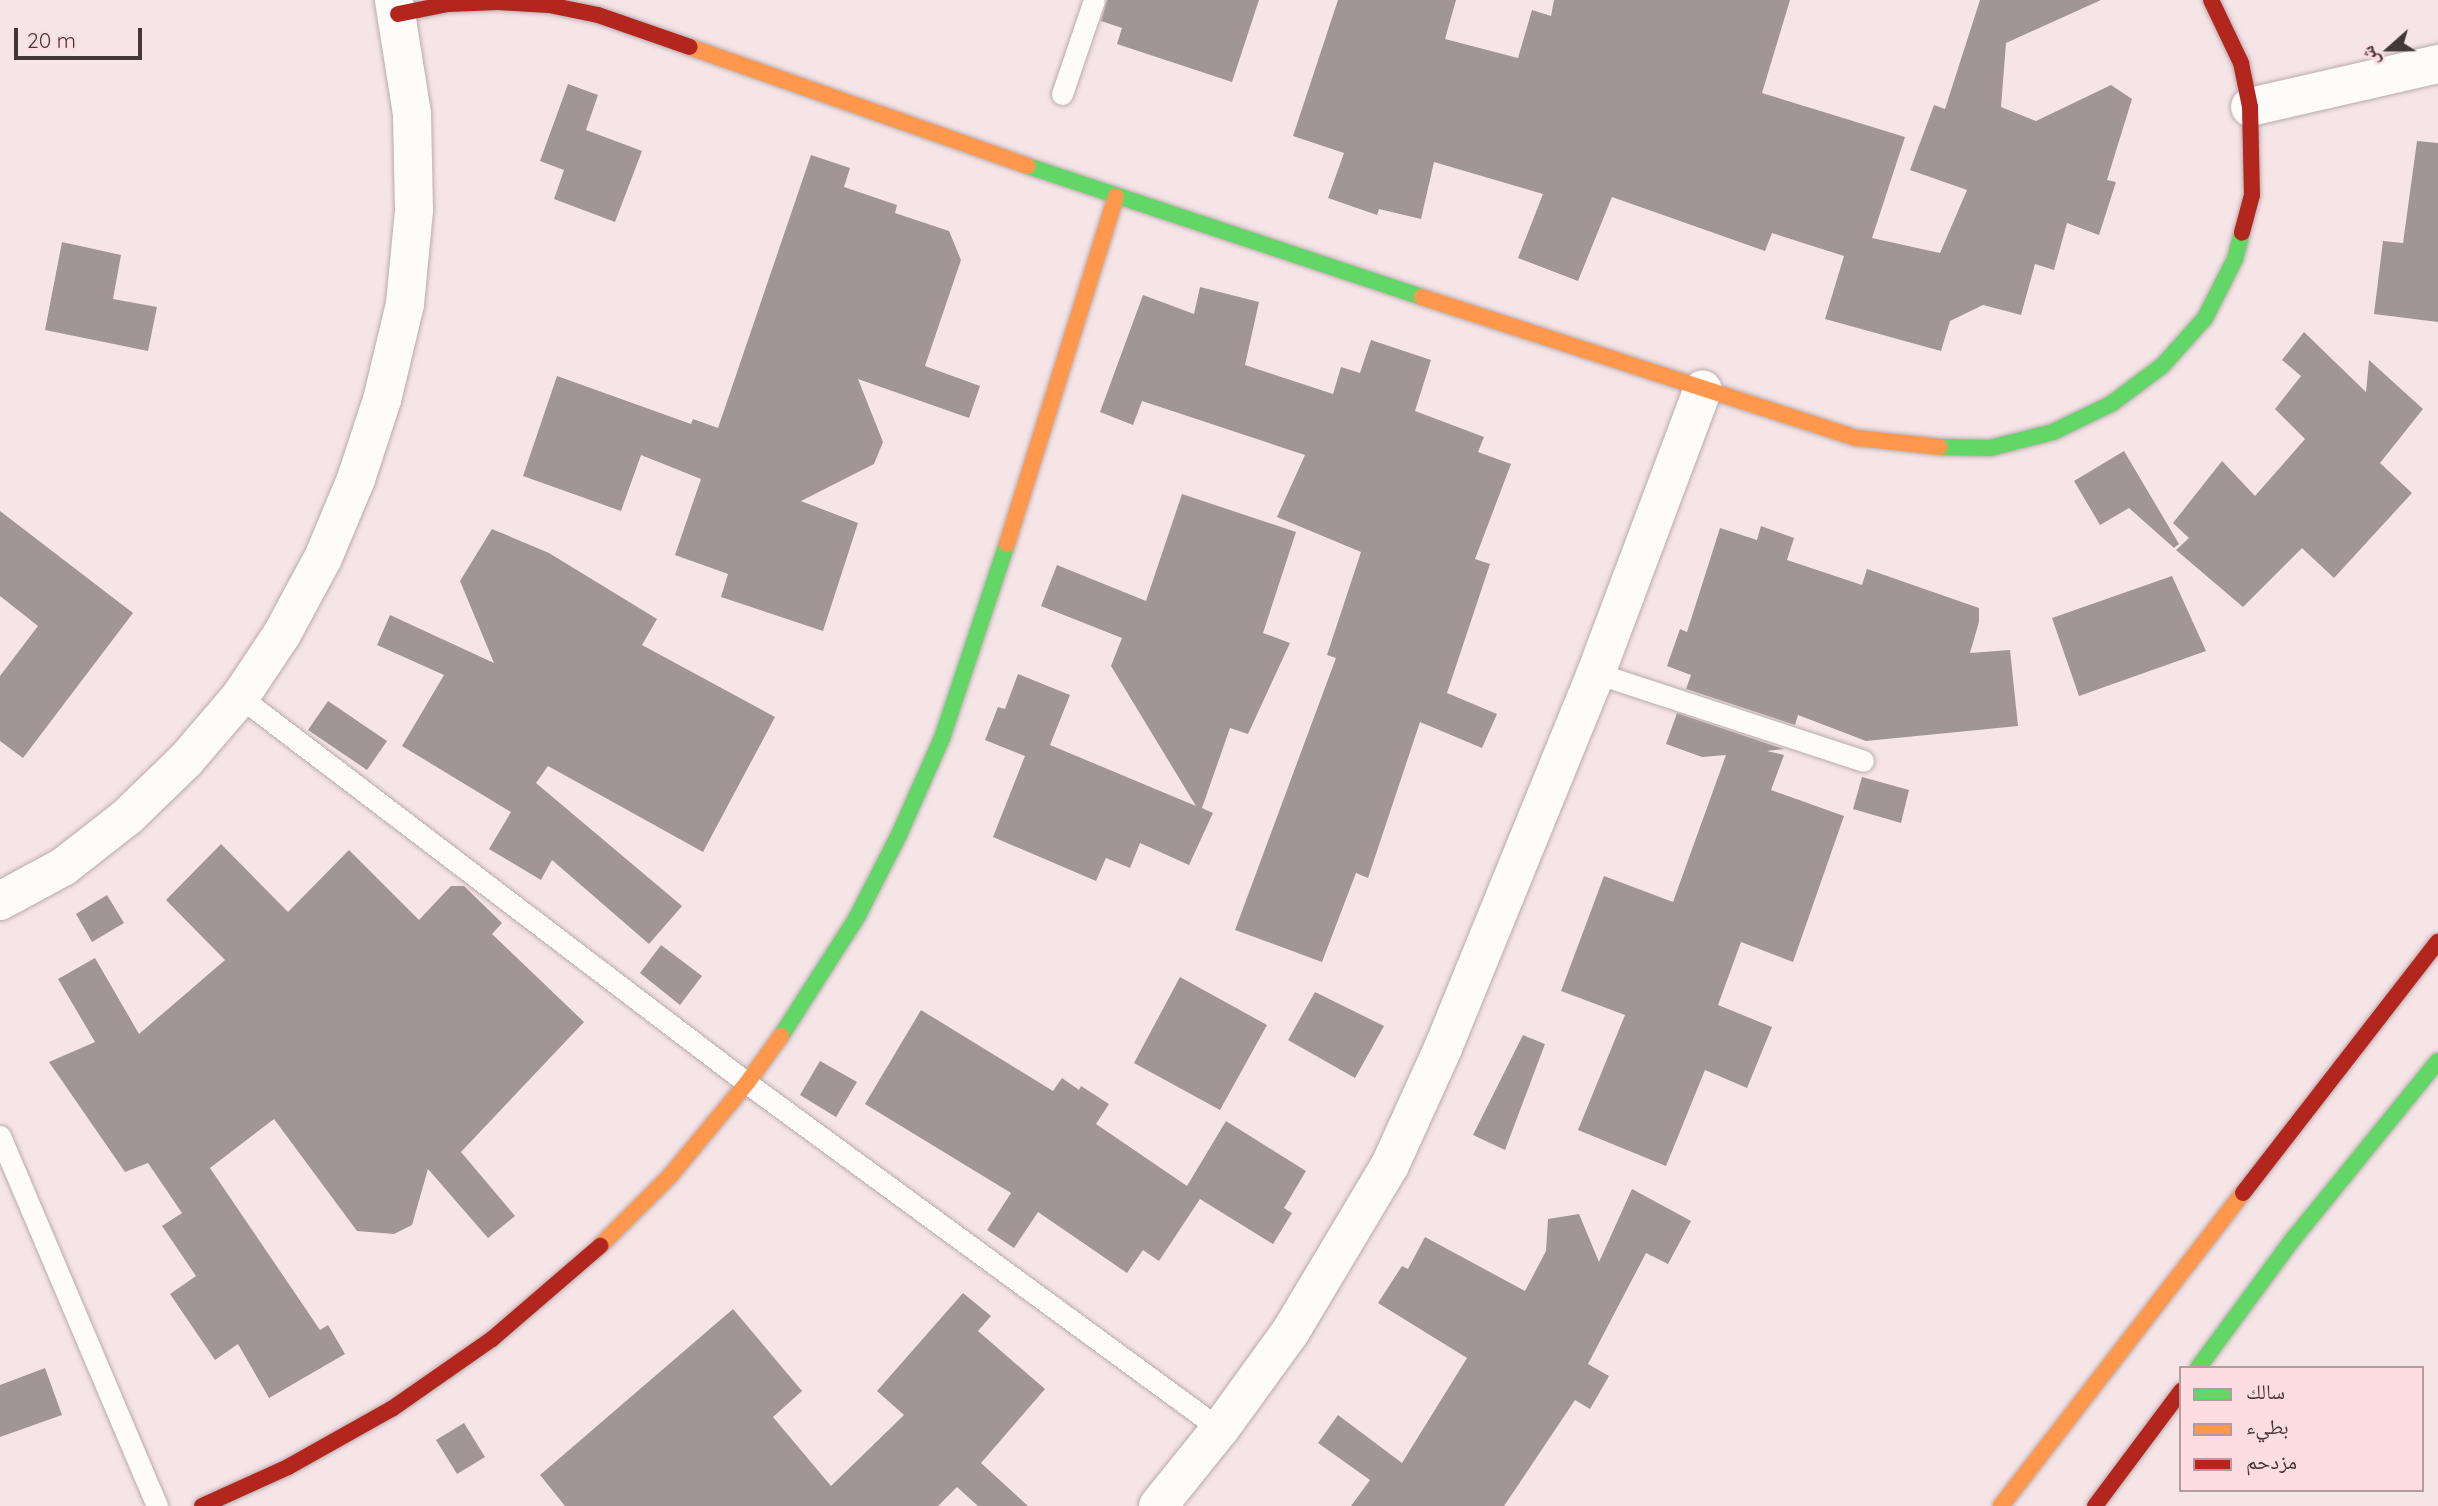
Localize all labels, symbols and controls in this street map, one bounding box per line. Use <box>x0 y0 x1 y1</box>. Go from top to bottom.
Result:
scale bar <box>18 14 145 58</box>
north arrow <box>2354 14 2424 84</box>
text: 20 m <box>27 27 76 53</box>
text: ش <box>2355 43 2384 70</box>
legend <box>2179 1366 2424 1492</box>
text: سالك <box>2246 1378 2285 1404</box>
text: بطيء <box>2246 1413 2289 1439</box>
text: مزدحم <box>2246 1448 2297 1474</box>

